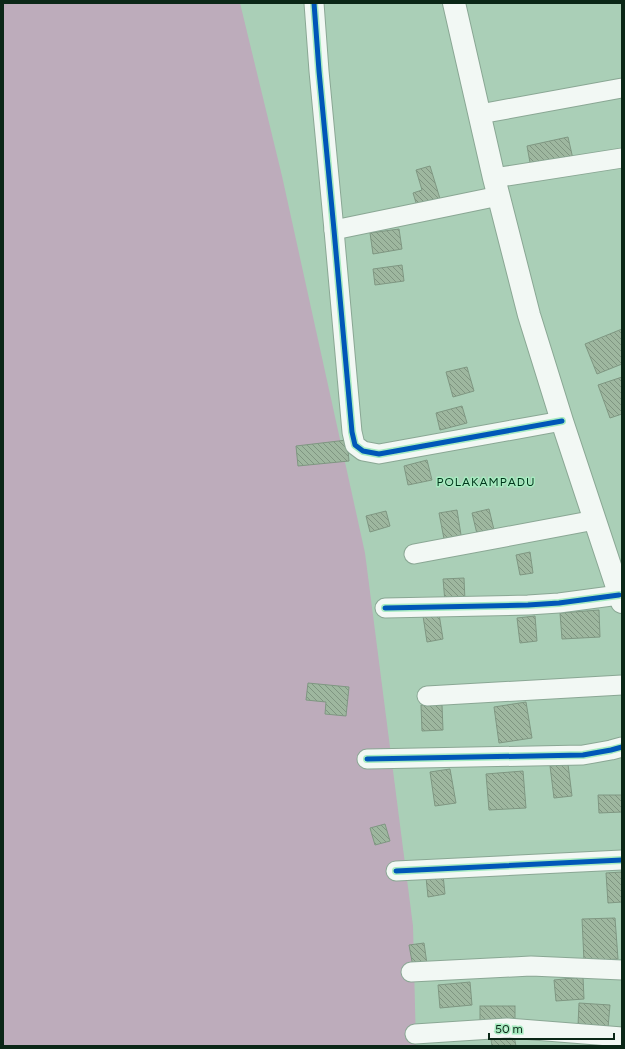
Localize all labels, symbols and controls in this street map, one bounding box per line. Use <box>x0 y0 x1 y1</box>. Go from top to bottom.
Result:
district label: POLAKAMPADU <box>436 475 536 489</box>
scale bar <box>489 1015 614 1041</box>
text: 50 m <box>495 1022 523 1036</box>

